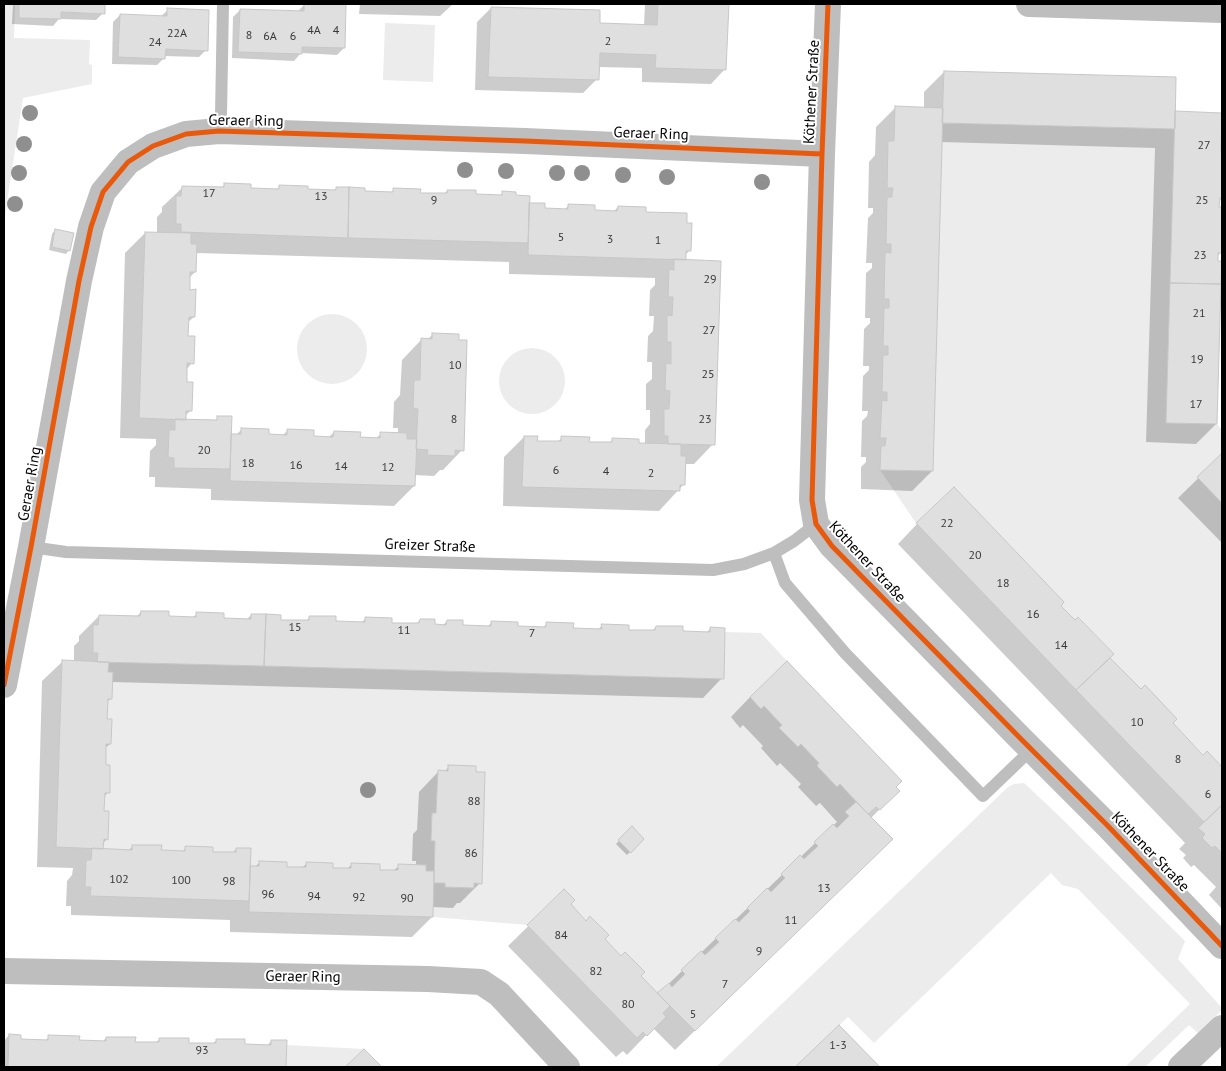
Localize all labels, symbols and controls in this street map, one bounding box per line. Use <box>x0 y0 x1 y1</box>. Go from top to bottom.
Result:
house number: 4A <box>307 24 321 38</box>
house number: 4 <box>333 24 339 38</box>
house number: 22A <box>167 27 187 41</box>
house number: 8 <box>246 29 252 43</box>
house number: 6A <box>263 30 277 44</box>
house number: 6 <box>290 30 296 44</box>
house number: 2 <box>605 35 611 49</box>
house number: 24 <box>148 36 162 50</box>
street label: Köthener Straße <box>800 39 824 145</box>
street label: Geraer Ring <box>208 111 284 131</box>
street label: Geraer Ring <box>613 124 689 144</box>
house number: 27 <box>1197 139 1211 153</box>
house number: 17 <box>202 187 216 201</box>
house number: 13 <box>314 190 328 204</box>
house number: 9 <box>431 194 437 208</box>
house number: 25 <box>1195 194 1209 208</box>
house number: 5 <box>558 231 564 245</box>
house number: 3 <box>607 233 613 247</box>
house number: 1 <box>655 234 661 248</box>
house number: 23 <box>1193 249 1207 263</box>
house number: 29 <box>703 273 717 287</box>
house number: 21 <box>1192 307 1206 321</box>
house number: 27 <box>702 324 716 338</box>
house number: 19 <box>1190 353 1204 367</box>
house number: 10 <box>448 359 462 373</box>
house number: 25 <box>701 368 715 382</box>
house number: 17 <box>1189 398 1203 412</box>
house number: 8 <box>451 413 457 427</box>
house number: 23 <box>698 413 712 427</box>
house number: 20 <box>197 444 211 458</box>
street label: Geraer Ring <box>15 445 45 523</box>
house number: 18 <box>241 457 255 471</box>
house number: 16 <box>289 459 303 473</box>
house number: 14 <box>334 460 348 474</box>
house number: 12 <box>381 461 395 475</box>
house number: 6 <box>553 464 559 478</box>
house number: 4 <box>603 465 609 479</box>
house number: 2 <box>648 467 654 481</box>
house number: 22 <box>940 517 954 531</box>
street label: Köthener Straße <box>825 518 909 606</box>
street label: Greizer Straße <box>384 535 476 557</box>
house number: 20 <box>968 549 982 563</box>
house number: 18 <box>996 577 1010 591</box>
house number: 16 <box>1026 608 1040 622</box>
house number: 15 <box>288 621 302 635</box>
house number: 11 <box>397 624 411 638</box>
house number: 7 <box>529 627 535 641</box>
house number: 14 <box>1054 639 1068 653</box>
house number: 10 <box>1130 716 1144 730</box>
house number: 8 <box>1175 753 1181 767</box>
house number: 6 <box>1205 788 1211 802</box>
house number: 88 <box>467 795 481 809</box>
street label: Köthener Straße <box>1107 808 1193 896</box>
house number: 86 <box>464 847 478 861</box>
house number: 102 <box>109 873 129 887</box>
house number: 100 <box>171 874 191 888</box>
house number: 98 <box>222 875 236 889</box>
house number: 13 <box>817 882 831 896</box>
house number: 96 <box>261 888 275 902</box>
house number: 94 <box>307 890 321 904</box>
house number: 92 <box>352 891 366 905</box>
house number: 90 <box>400 892 414 906</box>
house number: 11 <box>784 914 798 928</box>
house number: 84 <box>554 929 568 943</box>
house number: 9 <box>756 945 762 959</box>
house number: 82 <box>589 965 603 979</box>
street label: Geraer Ring <box>265 967 341 987</box>
house number: 7 <box>722 978 728 992</box>
house number: 80 <box>621 998 635 1012</box>
house number: 5 <box>690 1008 696 1022</box>
house number: 1-3 <box>829 1039 847 1053</box>
house number: 93 <box>195 1044 209 1058</box>

